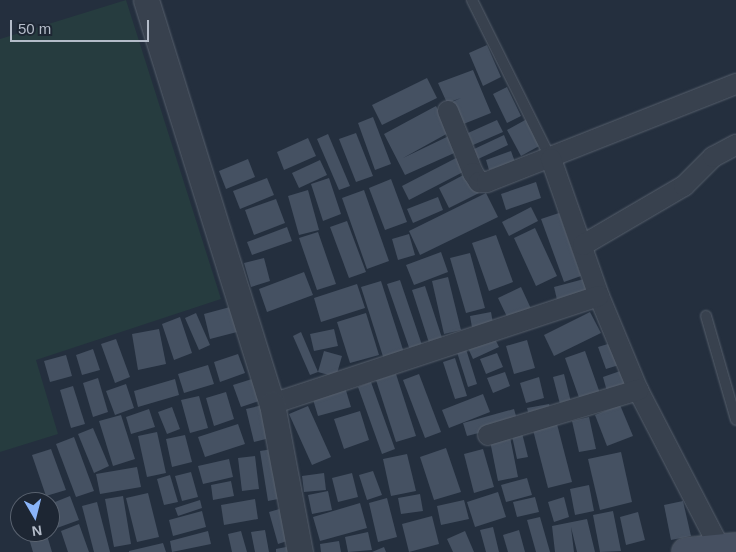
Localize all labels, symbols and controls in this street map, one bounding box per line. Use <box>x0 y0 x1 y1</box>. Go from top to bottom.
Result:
scale bar <box>12 10 151 42</box>
text: 50 m <box>18 20 51 37</box>
north arrow <box>10 492 60 542</box>
text: N <box>31 522 43 539</box>

